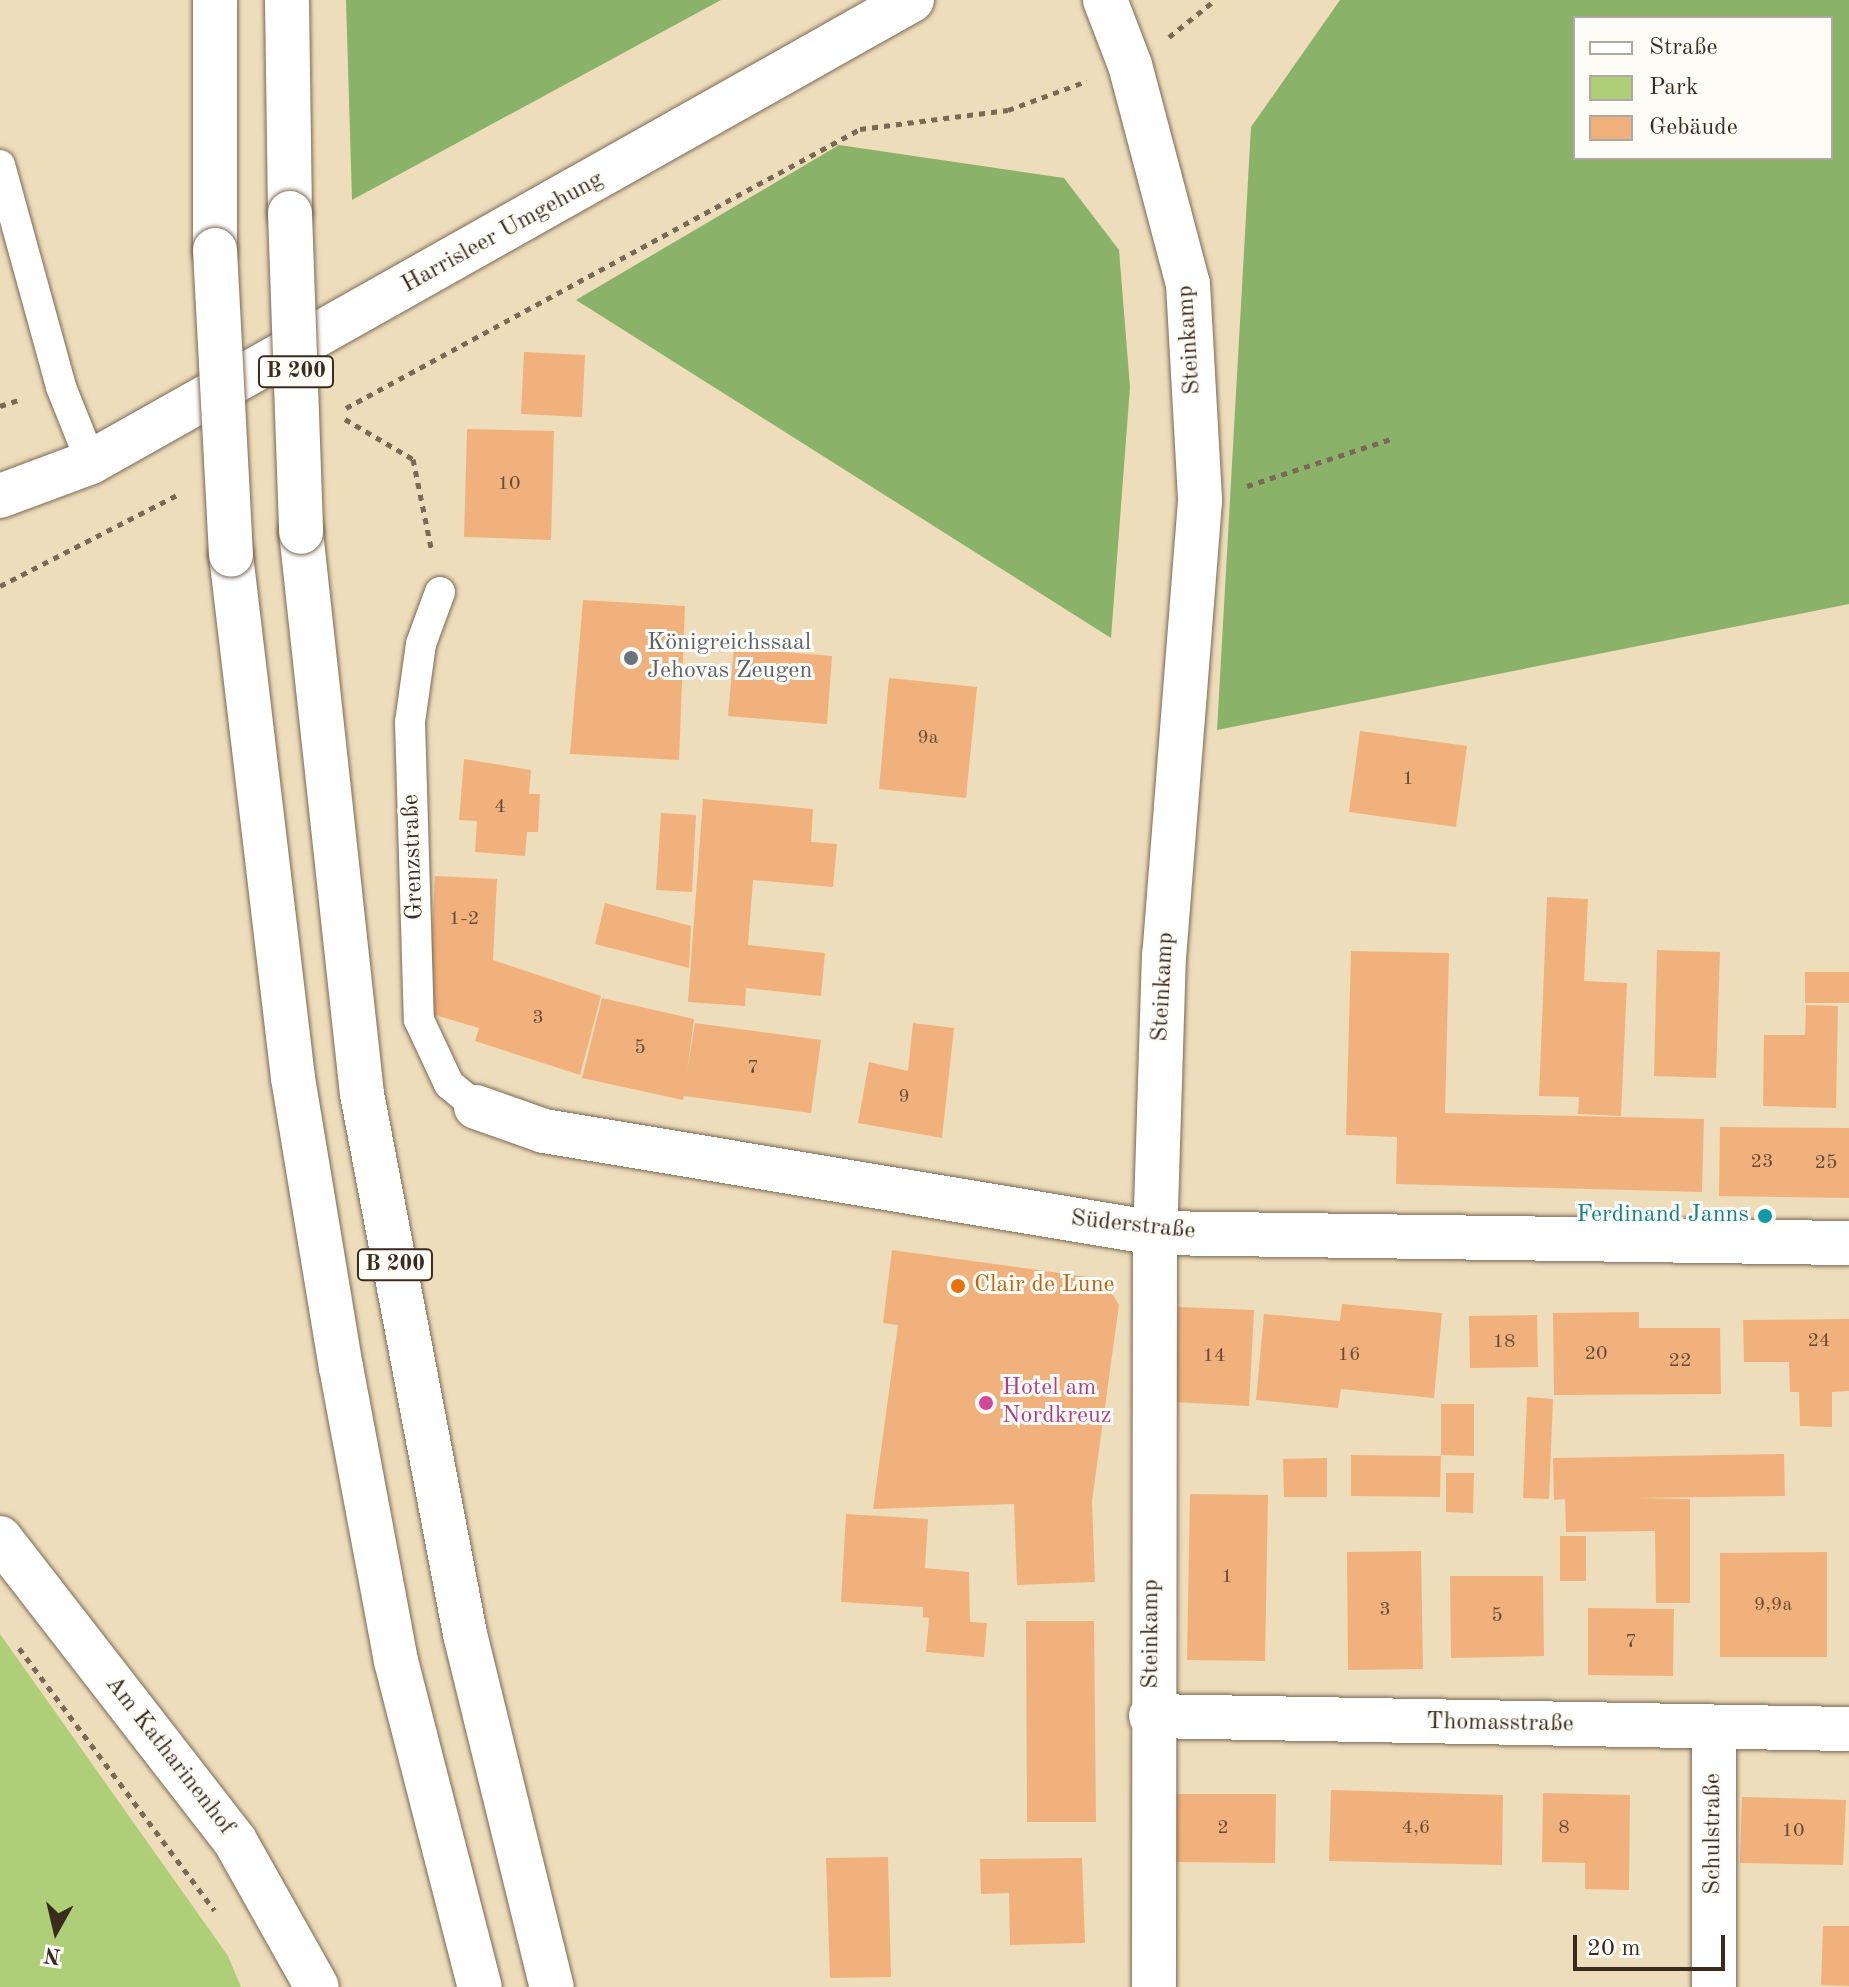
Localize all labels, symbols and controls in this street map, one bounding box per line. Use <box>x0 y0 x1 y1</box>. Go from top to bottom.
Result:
legend <box>1573 16 1833 160</box>
text: Straße <box>1649 36 1718 60</box>
text: Park <box>1649 76 1698 100</box>
text: Gebäude <box>1649 116 1738 140</box>
street label: Harrisleer Umgehung <box>397 166 609 300</box>
street label: Steinkamp <box>1172 284 1208 396</box>
road number: B 200 <box>256 354 336 390</box>
house number: 10 <box>497 472 521 496</box>
place label: Königreichssaal Jehovas Zeugen <box>647 630 812 686</box>
marker: Königreichssaal Jehovas Zeugen <box>622 649 640 667</box>
house number: 9a <box>917 726 939 750</box>
house number: 1 <box>1402 767 1414 791</box>
street label: Grenzstraße <box>397 794 431 920</box>
house number: 4 <box>494 795 506 819</box>
house number: 1-2 <box>449 907 479 931</box>
street label: Steinkamp <box>1147 932 1181 1042</box>
house number: 3 <box>532 1006 544 1030</box>
house number: 5 <box>634 1036 646 1060</box>
house number: 7 <box>747 1056 759 1080</box>
house number: 9 <box>898 1085 910 1109</box>
house number: 23 <box>1750 1150 1774 1174</box>
house number: 25 <box>1814 1151 1838 1175</box>
place label: Ferdinand Janns <box>1576 1202 1749 1230</box>
street label: Süderstraße <box>1069 1205 1197 1247</box>
marker: Ferdinand Janns <box>1756 1207 1774 1225</box>
road number: B 200 <box>355 1247 435 1283</box>
place label: Clair de Lune <box>974 1272 1115 1300</box>
marker: Clair de Lune <box>949 1277 967 1295</box>
house number: 24 <box>1807 1329 1831 1353</box>
house number: 18 <box>1492 1330 1516 1354</box>
house number: 20 <box>1584 1342 1608 1366</box>
house number: 16 <box>1337 1343 1361 1367</box>
house number: 14 <box>1202 1344 1226 1368</box>
house number: 22 <box>1668 1349 1692 1373</box>
place label: Hotel am Nordkreuz <box>1002 1375 1111 1431</box>
marker: Hotel am Nordkreuz <box>977 1394 995 1412</box>
house number: 1 <box>1221 1565 1233 1589</box>
street label: Steinkamp <box>1138 1579 1166 1689</box>
house number: 9,9a <box>1754 1593 1792 1617</box>
house number: 3 <box>1379 1598 1391 1622</box>
house number: 5 <box>1491 1604 1503 1628</box>
house number: 7 <box>1625 1630 1637 1654</box>
street label: Am Katharinenhof <box>98 1671 240 1841</box>
street label: Thomasstraße <box>1426 1708 1574 1740</box>
street label: Schulstraße <box>1700 1773 1728 1895</box>
house number: 2 <box>1217 1816 1229 1840</box>
house number: 4,6 <box>1402 1816 1430 1840</box>
house number: 8 <box>1558 1816 1570 1840</box>
house number: 10 <box>1781 1819 1805 1843</box>
north arrow <box>16 1891 96 1971</box>
scale bar <box>1577 1919 1729 1969</box>
text: 20 m <box>1587 1937 1641 1961</box>
text: N <box>43 1943 63 1967</box>

